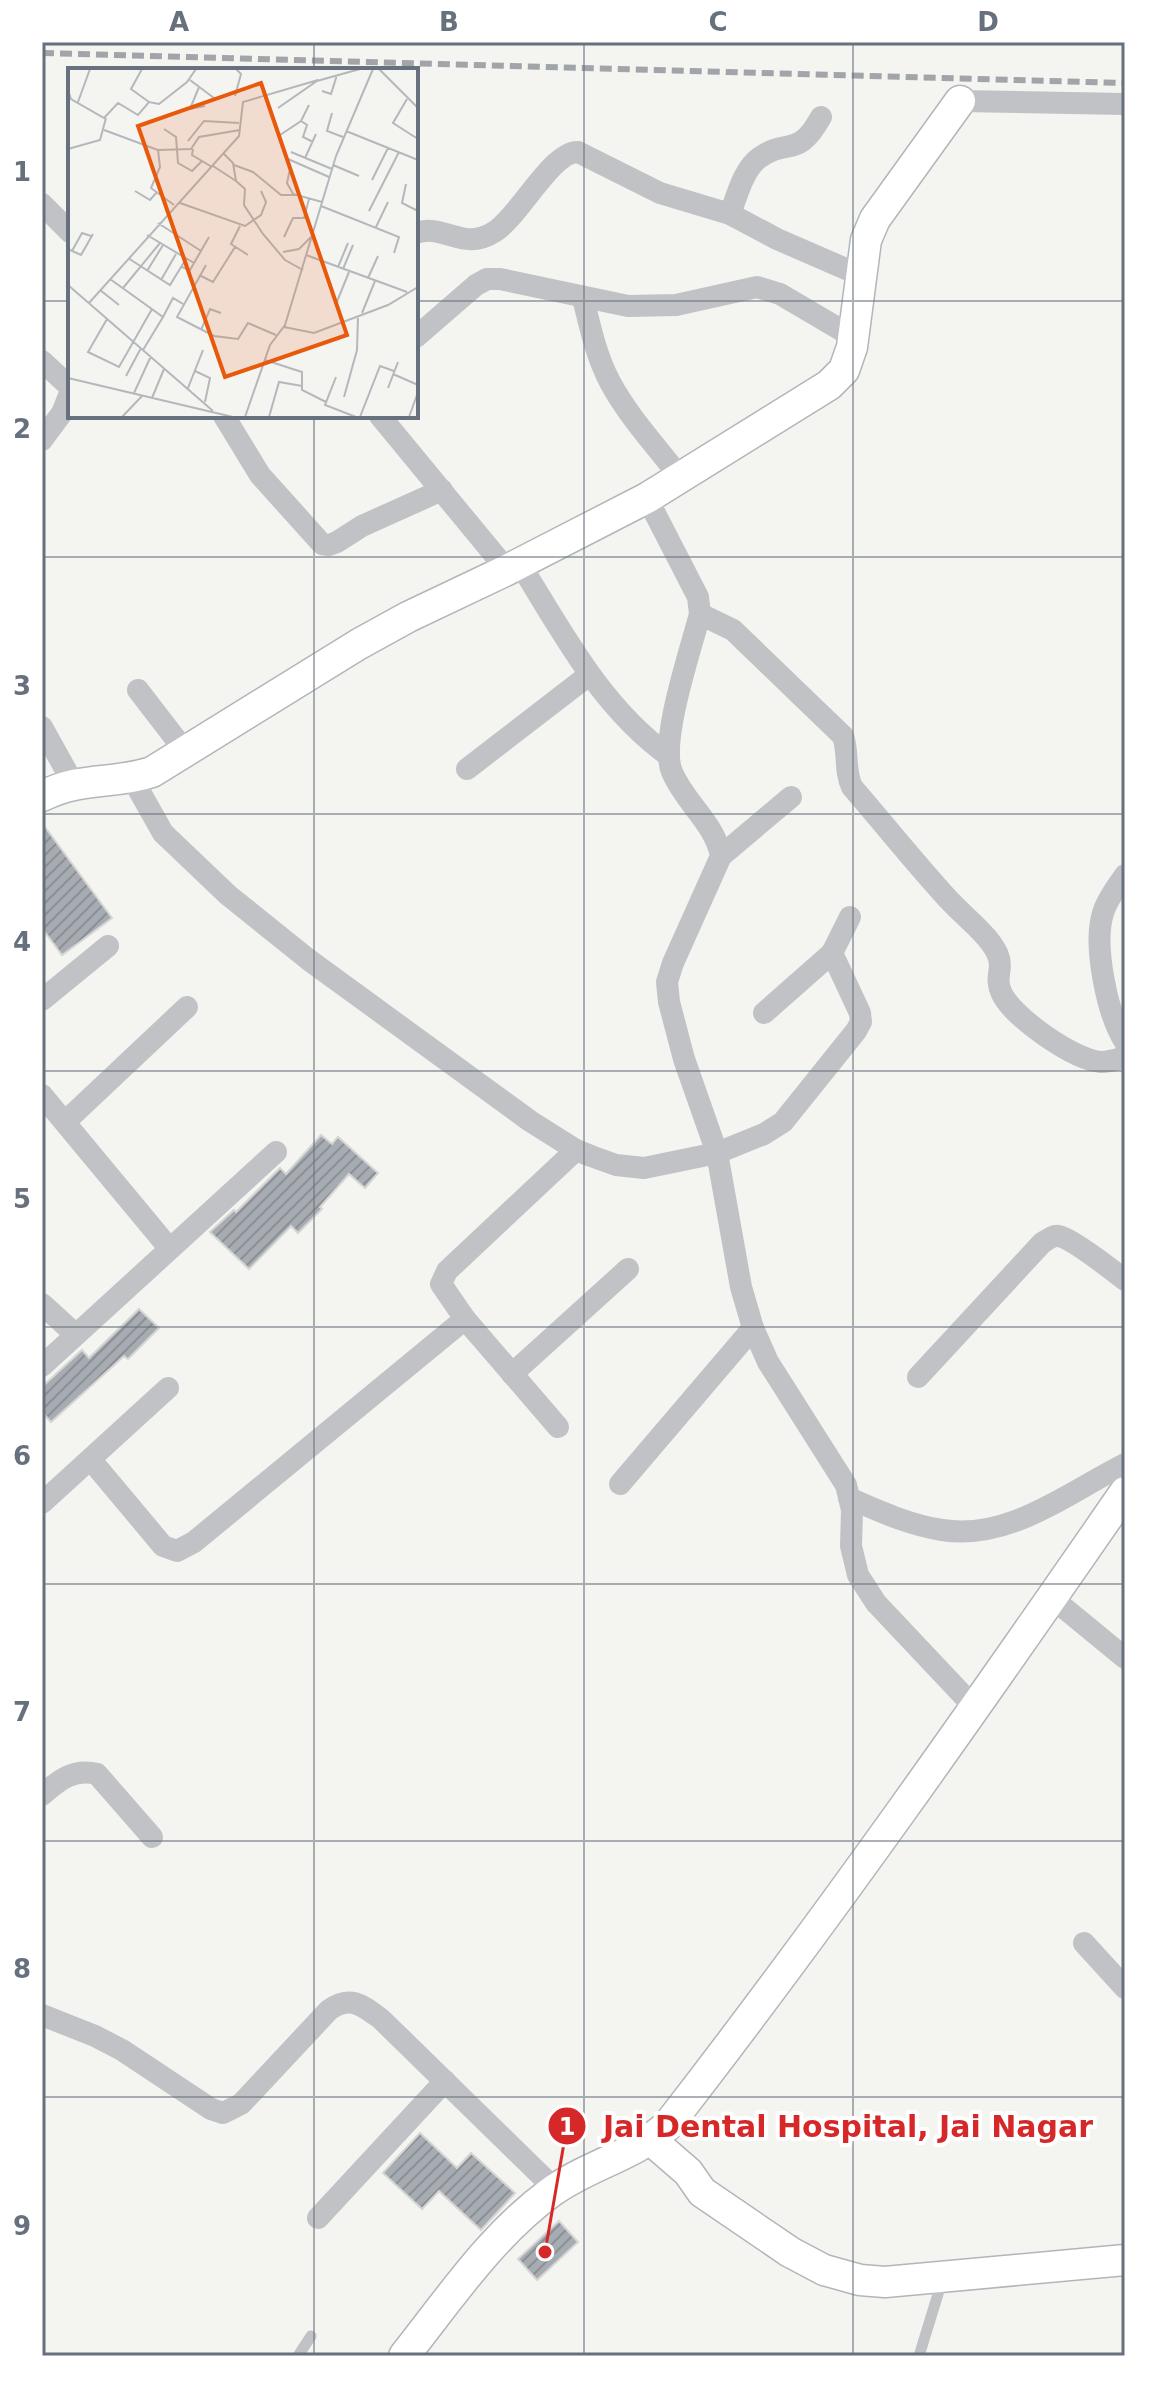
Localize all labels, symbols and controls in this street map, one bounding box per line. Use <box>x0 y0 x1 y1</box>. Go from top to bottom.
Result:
text: A <box>169 7 189 37</box>
text: B <box>439 7 459 37</box>
text: C <box>708 7 728 37</box>
text: D <box>977 7 999 37</box>
inset map <box>68 68 418 418</box>
text: 1 <box>13 157 31 187</box>
text: 2 <box>13 414 31 444</box>
text: 3 <box>13 671 31 701</box>
text: 4 <box>13 927 31 957</box>
text: 5 <box>13 1184 31 1214</box>
text: 6 <box>13 1441 31 1471</box>
text: 7 <box>13 1697 31 1727</box>
text: 8 <box>13 1954 31 1984</box>
callout: Jai Dental Hospital, Jai Nagar <box>547 2099 1109 2153</box>
text: Jai Dental Hospital, Jai Nagar <box>601 2109 1093 2144</box>
text: 1 <box>559 2113 575 2141</box>
text: 9 <box>13 2211 31 2241</box>

